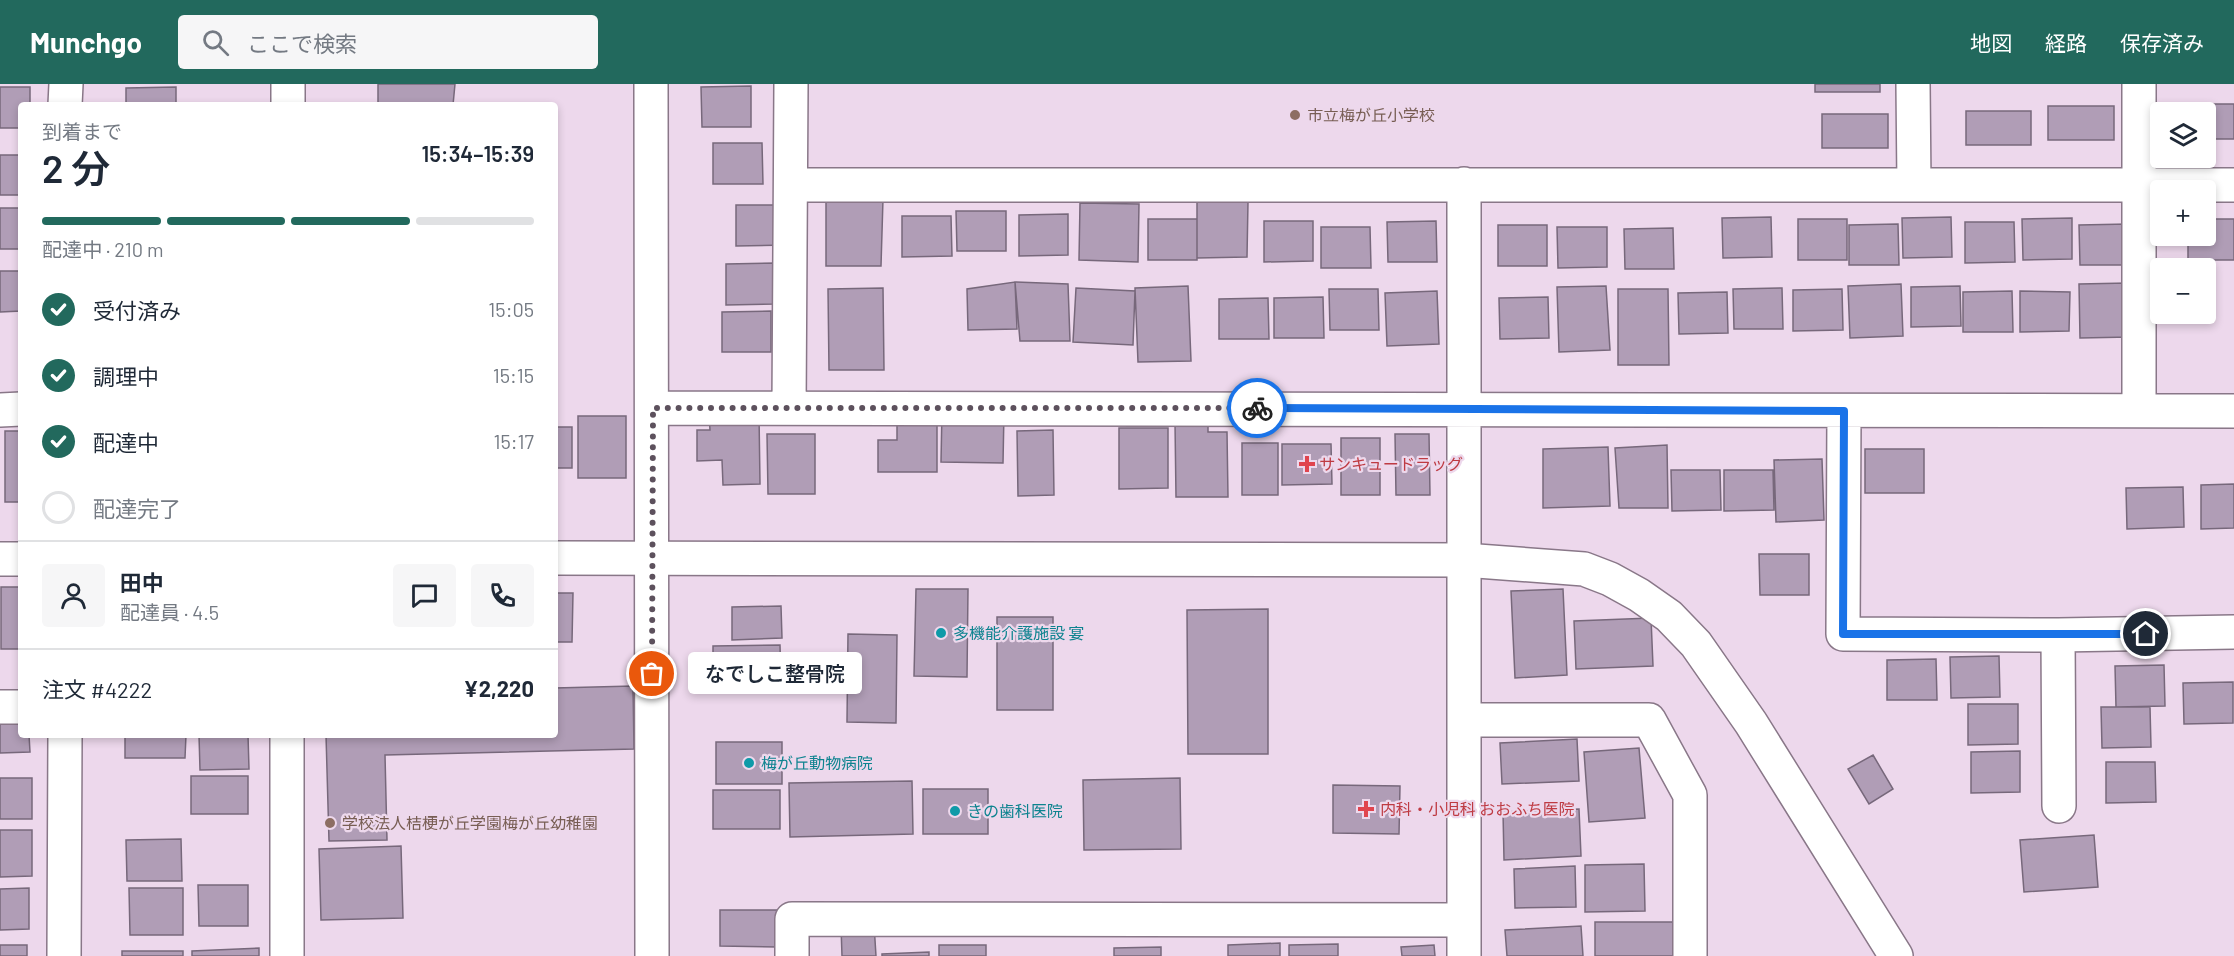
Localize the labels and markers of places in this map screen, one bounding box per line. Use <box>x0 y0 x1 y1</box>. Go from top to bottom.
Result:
place label: 市立梅が丘小学校 <box>1307 105 1435 124</box>
marker: 市立梅が丘小学校 <box>1288 108 1302 122</box>
place label: サンキュードラッグ <box>1319 454 1463 473</box>
marker: サンキュードラッグ <box>1300 457 1314 471</box>
pin <box>2120 608 2171 659</box>
place label: 多機能介護施設 宴 <box>953 623 1084 642</box>
marker: 多機能介護施設 宴 <box>934 626 948 640</box>
pin <box>626 648 677 699</box>
callout: なでしこ整骨院 <box>688 653 862 695</box>
place label: 梅が丘動物病院 <box>761 753 873 772</box>
marker: 梅が丘動物病院 <box>742 756 756 770</box>
place label: 内科・小児科 おおふち医院 <box>1380 799 1575 818</box>
marker: 内科・小児科 おおふち医院 <box>1357 800 1375 818</box>
place label: きの歯科医院 <box>967 801 1063 820</box>
marker: きの歯科医院 <box>948 804 962 818</box>
place label: 学校法人桔梗が丘学園梅が丘幼稚園 <box>342 813 598 832</box>
marker: 学校法人桔梗が丘学園梅が丘幼稚園 <box>323 816 337 830</box>

